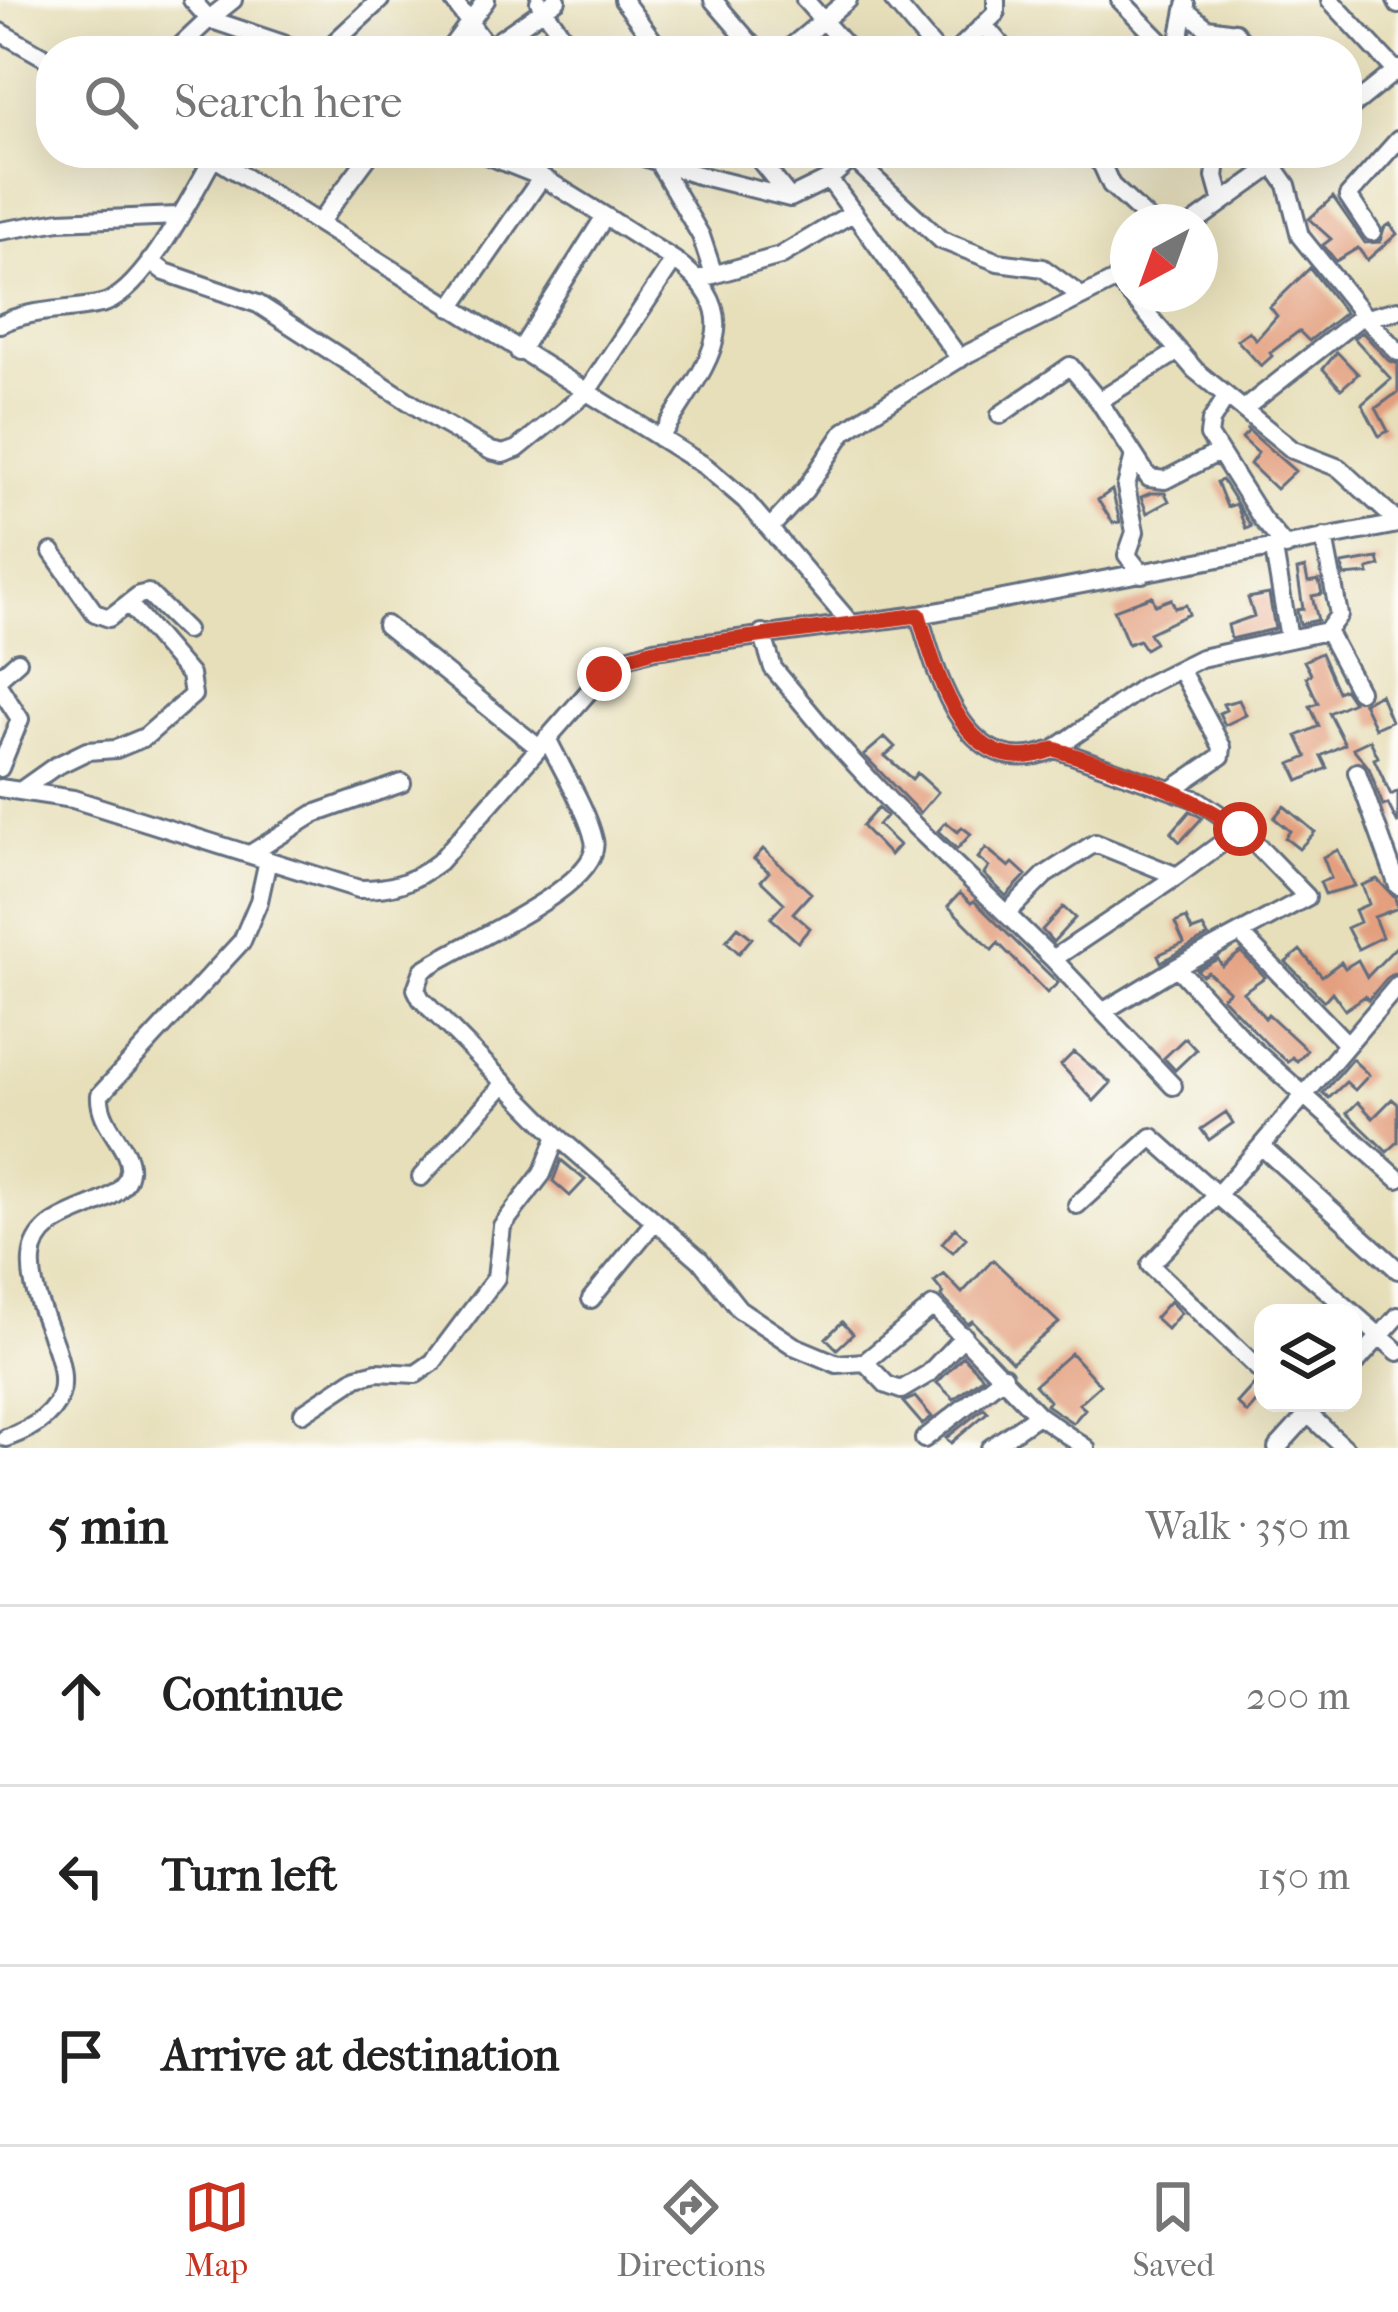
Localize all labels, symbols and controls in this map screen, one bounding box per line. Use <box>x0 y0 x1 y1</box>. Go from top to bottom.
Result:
search box <box>36 36 1362 168</box>
icon: search <box>78 69 144 135</box>
text: Search here <box>174 76 402 129</box>
north arrow <box>1110 204 1218 312</box>
route end <box>577 647 631 701</box>
route start <box>1213 802 1267 856</box>
map controls <box>1254 1304 1362 1412</box>
button: layers <box>1254 1304 1362 1412</box>
text: 5 min <box>48 1496 168 1556</box>
text: Walk · 350 m <box>1146 1503 1350 1549</box>
icon: ahead <box>48 1663 114 1729</box>
text: Continue <box>162 1669 343 1722</box>
text: 200 m <box>1246 1673 1350 1719</box>
icon: left <box>48 1843 114 1909</box>
text: Turn left <box>162 1849 337 1902</box>
text: 150 m <box>1257 1853 1350 1899</box>
icon: arrive <box>48 2023 114 2089</box>
text: Arrive at destination <box>162 2029 559 2082</box>
tab: Map <box>184 2174 250 2285</box>
tab: Directions <box>617 2174 765 2285</box>
tab: Saved <box>1133 2174 1214 2285</box>

